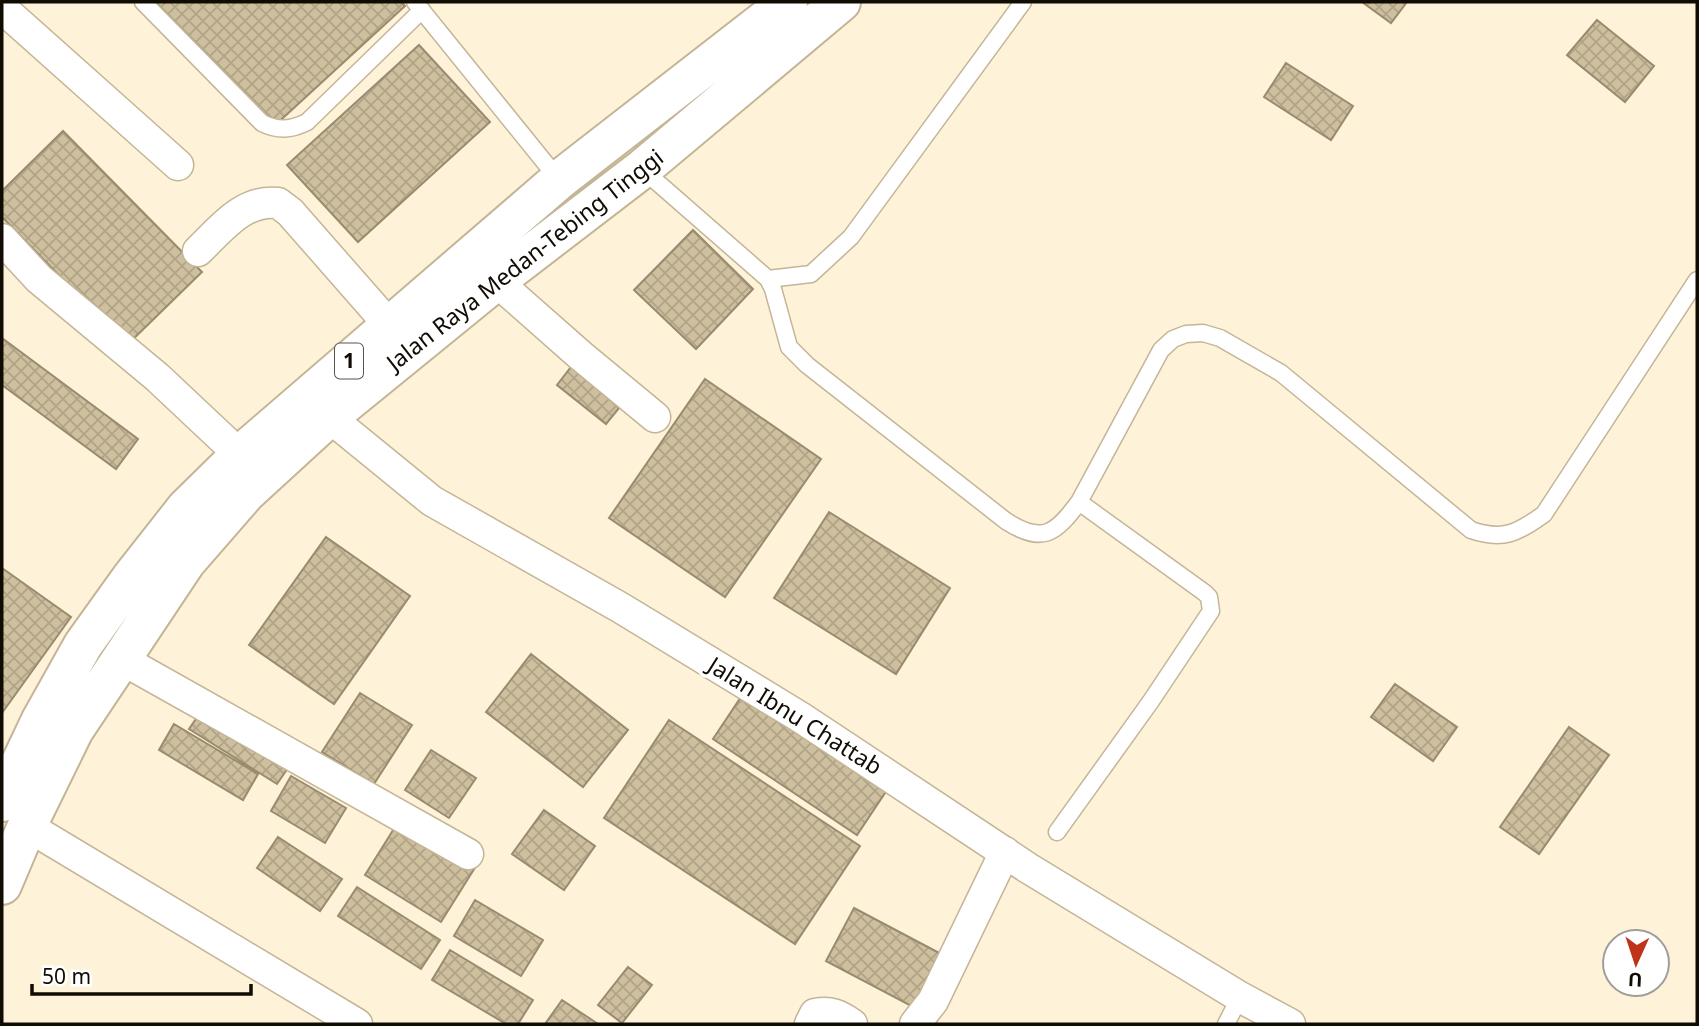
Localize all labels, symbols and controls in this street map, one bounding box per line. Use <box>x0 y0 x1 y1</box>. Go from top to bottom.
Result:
street label: Jalan Raya Medan-Tebing Tinggi <box>378 141 670 379</box>
road number: 1 <box>335 344 363 378</box>
street label: Jalan Ibnu Chattab <box>701 648 889 782</box>
north arrow <box>1601 928 1671 998</box>
scale bar <box>32 953 250 997</box>
text: 50 m <box>42 962 91 990</box>
text: U <box>1627 967 1643 993</box>

